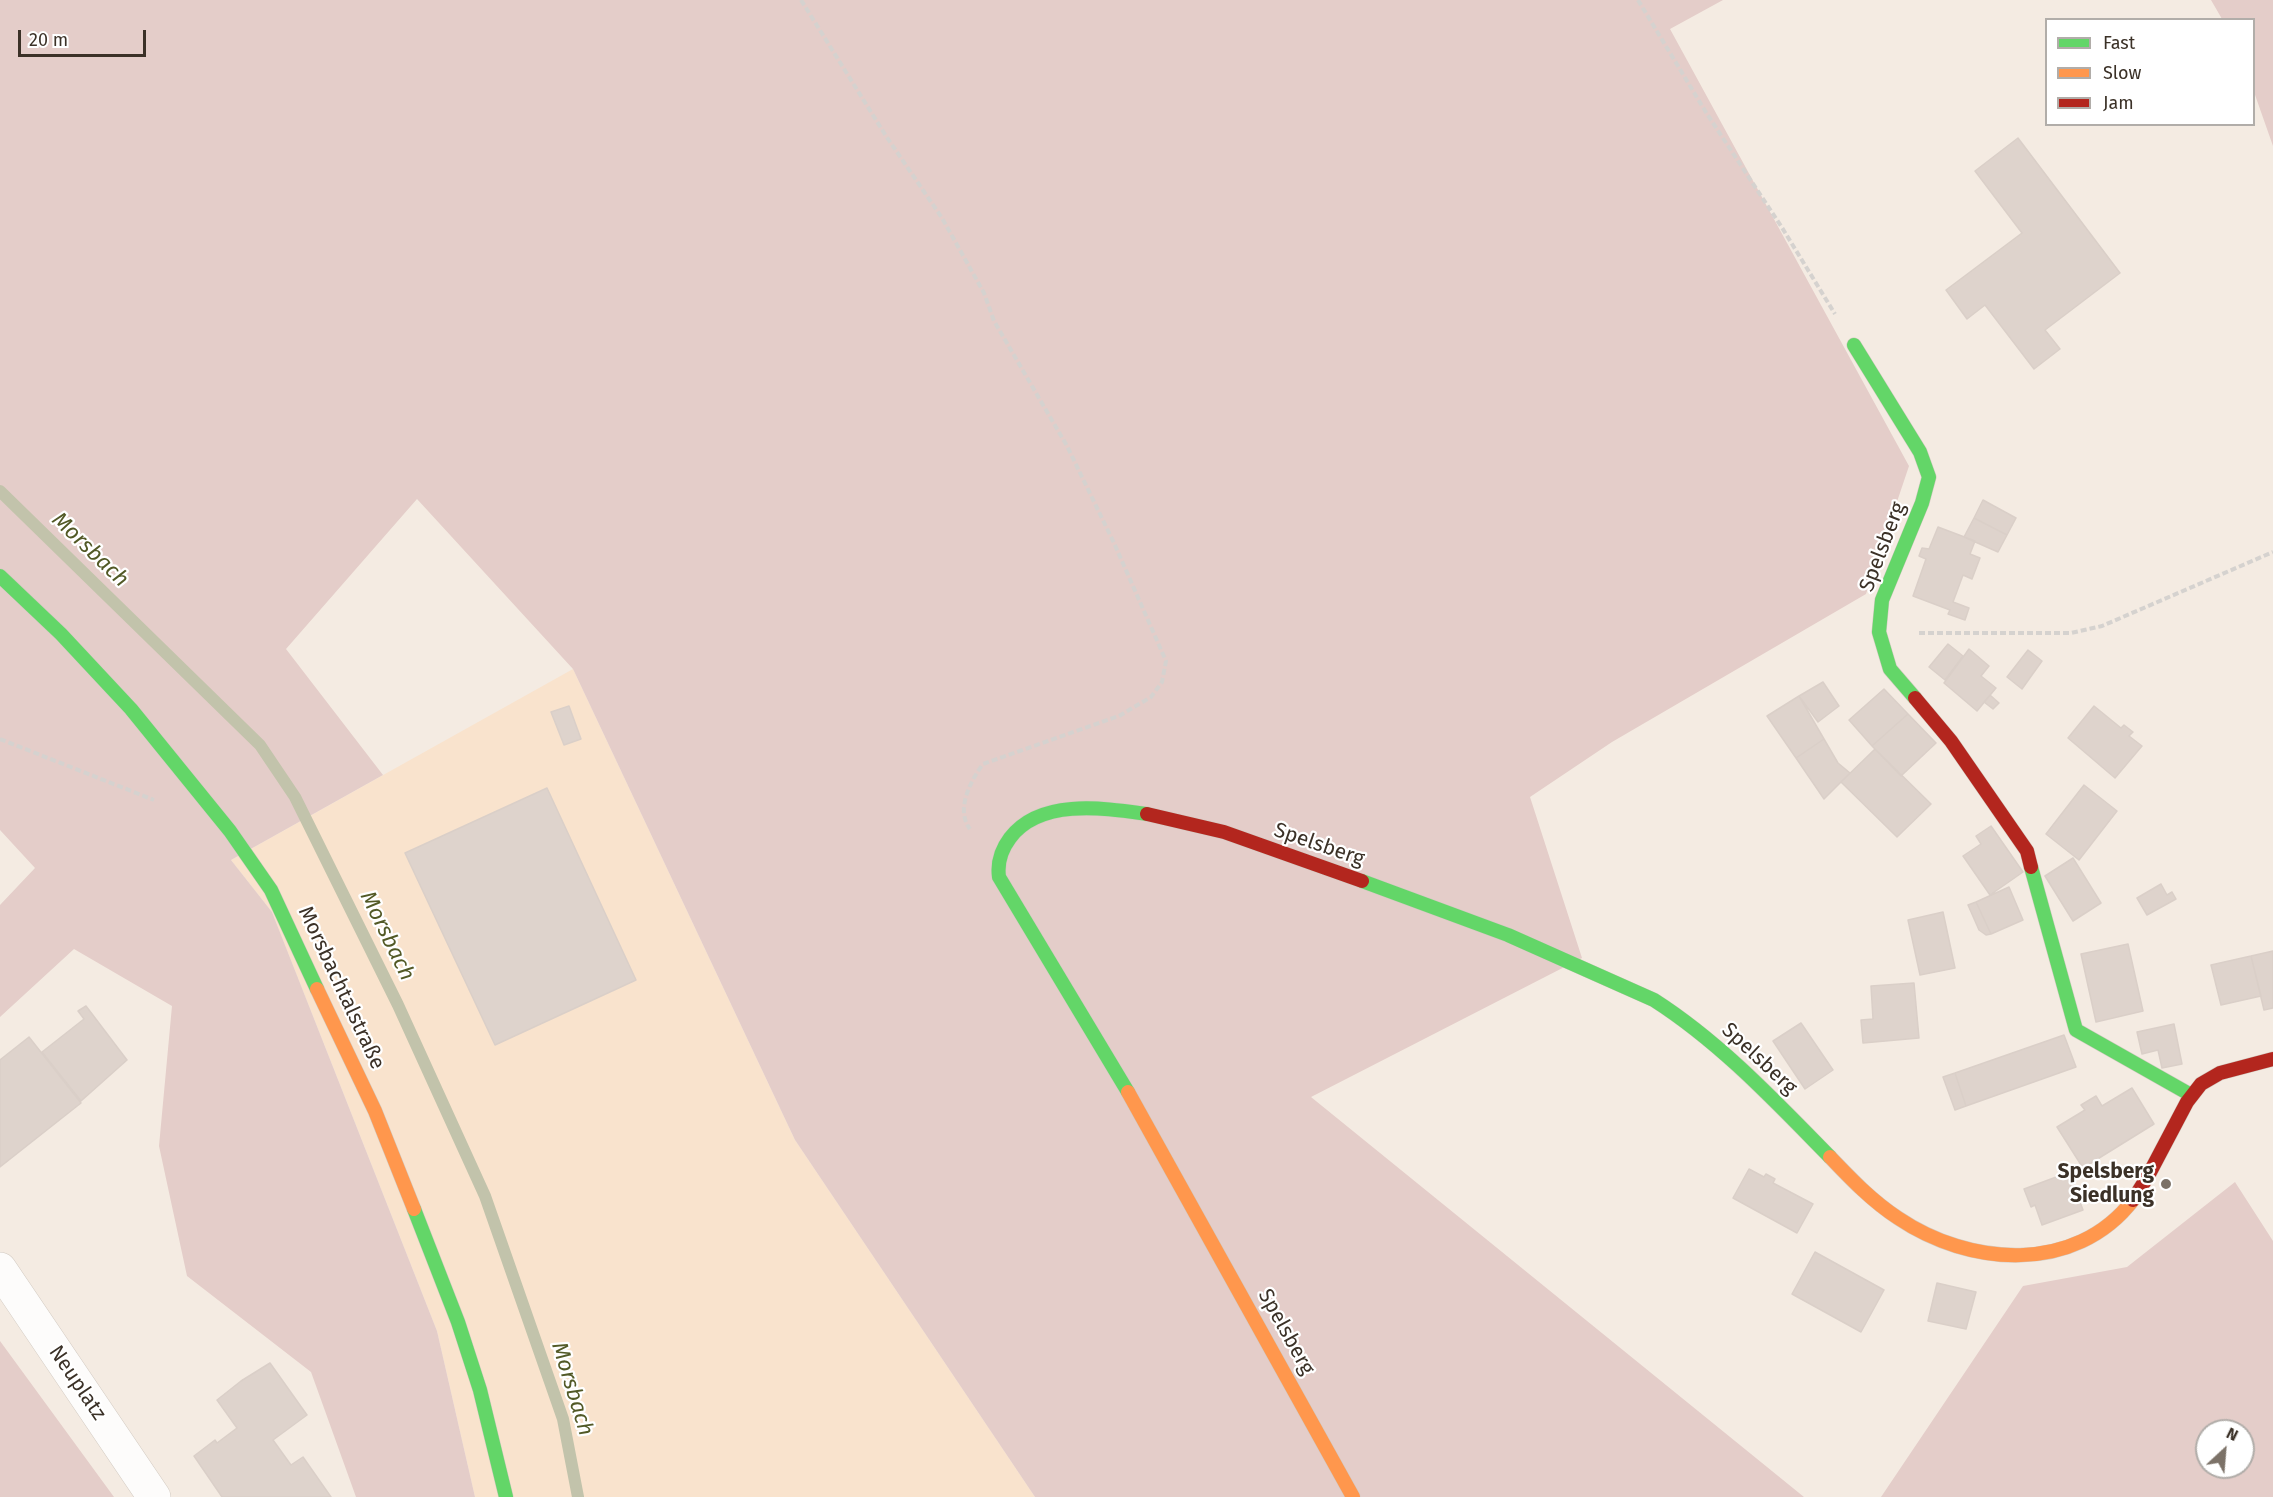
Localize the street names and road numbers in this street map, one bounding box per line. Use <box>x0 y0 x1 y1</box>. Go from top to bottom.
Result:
street label: Spelsberg <box>1854 499 1912 595</box>
street label: Spelsberg <box>1270 818 1368 872</box>
street label: Morsbachtalstraße <box>292 902 390 1074</box>
street label: Spelsberg <box>1716 1018 1802 1100</box>
street label: Spelsberg <box>1252 1285 1320 1379</box>
street label: Neuplatz <box>43 1341 111 1425</box>

